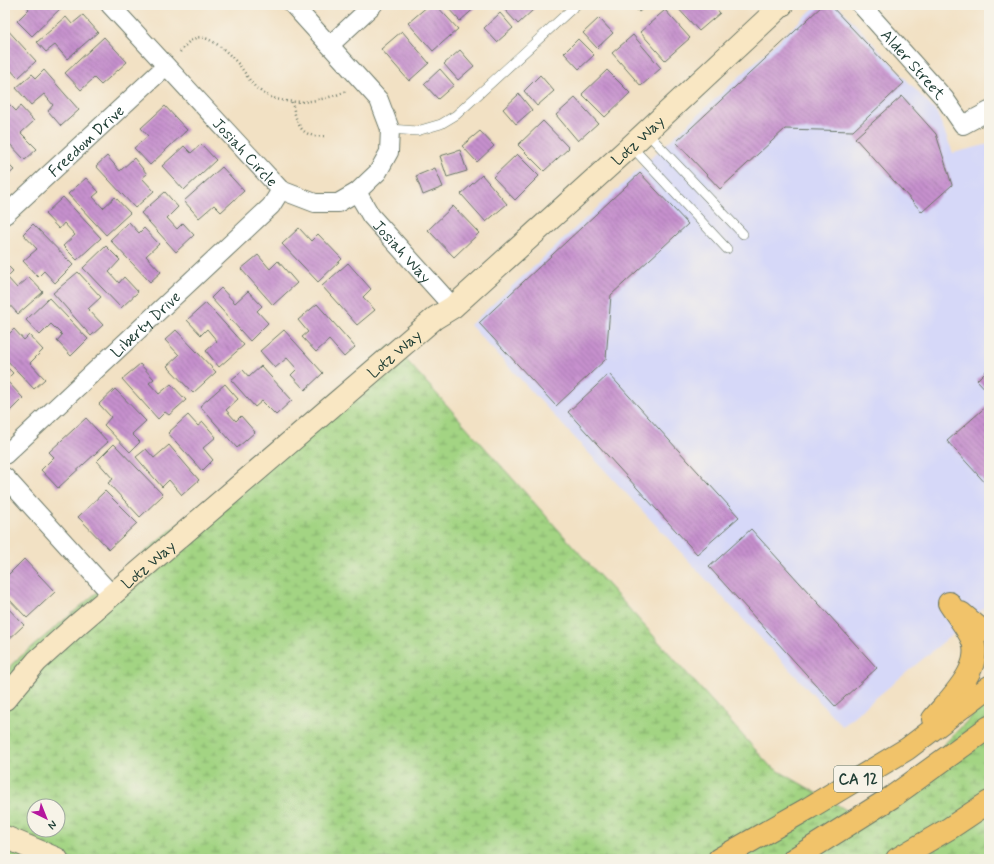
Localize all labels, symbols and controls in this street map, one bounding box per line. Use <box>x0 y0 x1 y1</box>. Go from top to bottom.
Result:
street label: Alder Street <box>876 25 950 105</box>
street label: Freedom Drive <box>44 101 129 182</box>
street label: Lotz Way <box>607 111 669 171</box>
street label: Josiah Circle <box>207 114 282 192</box>
street label: Josiah Way <box>367 216 436 288</box>
street label: Liberty Drive <box>107 287 186 363</box>
street label: Lotz Way <box>363 325 426 383</box>
street label: Lotz Way <box>117 536 180 594</box>
road number: CA 12 <box>834 766 882 792</box>
north arrow <box>26 798 66 838</box>
text: N <box>45 817 60 832</box>

